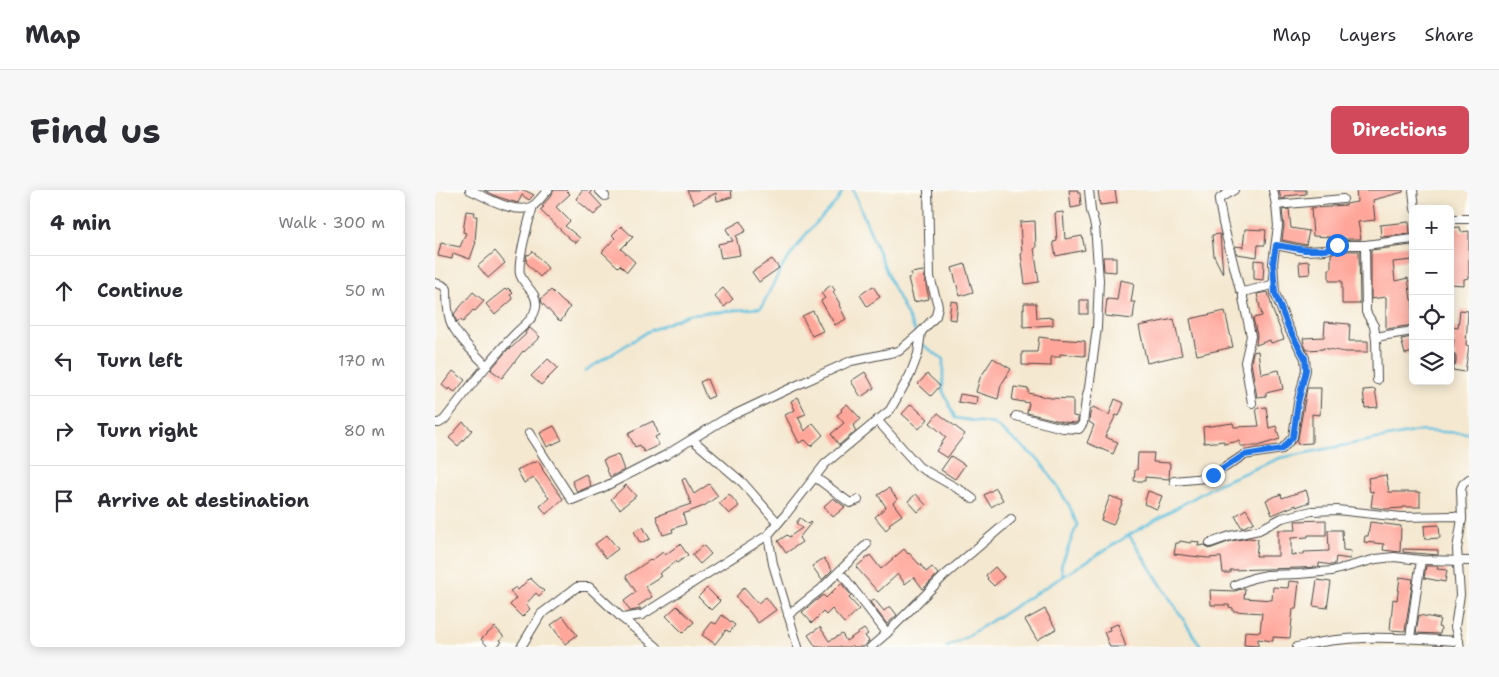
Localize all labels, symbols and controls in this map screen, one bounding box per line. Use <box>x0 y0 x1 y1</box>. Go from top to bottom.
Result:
text: Map <box>25 19 81 51</box>
text: Map <box>1273 23 1311 47</box>
text: Layers <box>1339 23 1396 47</box>
text: Share <box>1424 23 1474 47</box>
button: Directions <box>1331 106 1469 154</box>
text: Find us <box>30 107 161 154</box>
map controls <box>1409 205 1454 385</box>
button: + <box>1409 205 1454 250</box>
text: 4 min <box>50 209 111 237</box>
text: Walk · 300 m <box>278 212 385 233</box>
route start <box>1326 234 1349 257</box>
button: − <box>1409 250 1454 295</box>
icon: ahead <box>50 277 78 305</box>
text: Continue <box>97 278 183 303</box>
text: 50 m <box>345 280 385 301</box>
button: locate <box>1409 295 1454 340</box>
button: layers <box>1409 340 1454 385</box>
icon: left <box>50 347 78 375</box>
text: Turn left <box>97 348 183 373</box>
text: 170 m <box>338 350 385 371</box>
icon: right <box>50 417 78 445</box>
text: Turn right <box>97 418 198 443</box>
text: 80 m <box>344 420 385 441</box>
route end <box>1202 464 1225 487</box>
icon: arrive <box>50 487 78 515</box>
text: Arrive at destination <box>97 488 309 513</box>

